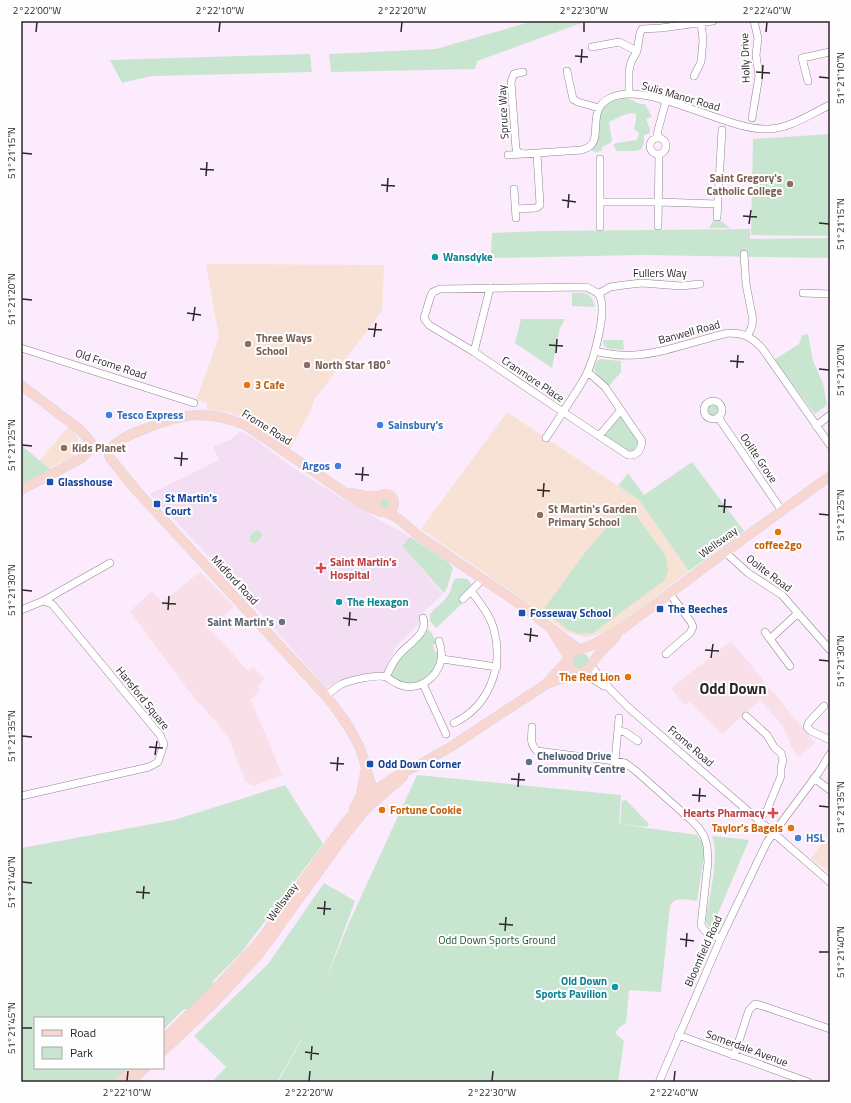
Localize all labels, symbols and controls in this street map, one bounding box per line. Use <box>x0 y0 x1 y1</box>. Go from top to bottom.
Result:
text: 2°22'00"W <box>13 3 61 18</box>
text: 2°22'10"W <box>196 3 244 18</box>
text: 2°22'20"W <box>378 3 426 18</box>
text: 2°22'30"W <box>560 3 608 18</box>
text: 2°22'40"W <box>743 3 791 18</box>
street label: Holly Drive <box>736 32 754 83</box>
text: 51°21'10"N <box>833 52 848 104</box>
street label: Sulis Manor Road <box>640 77 722 115</box>
street label: Spruce Way <box>494 84 512 140</box>
text: 51°21'15"N <box>4 127 19 179</box>
place label: Saint Gregory's Catholic College <box>707 170 782 199</box>
marker: Saint Gregory's Catholic College <box>785 179 795 189</box>
text: 51°21'15"N <box>833 198 848 250</box>
place label: Wansdyke <box>443 249 493 265</box>
marker: Wansdyke <box>430 252 440 262</box>
street label: Fullers Way <box>633 265 688 281</box>
text: 51°21'20"N <box>4 273 19 325</box>
street label: Banwell Road <box>656 316 722 348</box>
place label: Three Ways School <box>256 330 312 359</box>
marker: Three Ways School <box>243 339 253 349</box>
text: 51°21'20"N <box>833 344 848 396</box>
street label: Old Frome Road <box>73 345 149 383</box>
street label: Cranmore Place <box>498 352 568 406</box>
place label: North Star 180° <box>315 357 392 373</box>
marker: North Star 180° <box>302 360 312 370</box>
place label: 3 Cafe <box>255 377 285 393</box>
marker: 3 Cafe <box>242 380 252 390</box>
street label: Frome Road <box>239 405 295 449</box>
place label: Tesco Express <box>117 407 183 423</box>
marker: Tesco Express <box>104 410 114 420</box>
place label: Sainsbury's <box>388 417 443 433</box>
text: 51°21'25"N <box>4 419 19 471</box>
marker: Sainsbury's <box>375 420 385 430</box>
street label: Oolite Grove <box>736 430 782 486</box>
place label: Kids Planet <box>72 440 126 456</box>
marker: Kids Planet <box>59 443 69 453</box>
place label: Argos <box>302 458 330 474</box>
marker: Argos <box>333 461 343 471</box>
place label: Glasshouse <box>58 474 113 490</box>
marker: Glasshouse <box>45 477 55 487</box>
text: 51°21'25"N <box>833 489 848 541</box>
place label: St Martin's Court <box>165 490 217 519</box>
marker: St Martin's Court <box>152 499 162 509</box>
place label: St Martin's Garden Primary School <box>548 501 637 530</box>
marker: St Martin's Garden Primary School <box>535 510 545 520</box>
street label: Wellsway <box>695 522 741 562</box>
marker: coffee2go <box>773 527 783 537</box>
place label: coffee2go <box>754 537 802 553</box>
street label: Oolite Road <box>743 550 795 596</box>
street label: Midford Road <box>208 552 262 608</box>
place label: Saint Martin's Hospital <box>330 554 397 583</box>
marker: Saint Martin's Hospital <box>315 562 327 574</box>
text: 51°21'30"N <box>4 564 19 616</box>
place label: The Hexagon <box>347 594 409 610</box>
marker: The Hexagon <box>334 597 344 607</box>
place label: The Beeches <box>668 601 728 617</box>
marker: The Beeches <box>655 604 665 614</box>
place label: Fosseway School <box>530 605 611 621</box>
marker: Fosseway School <box>517 608 527 618</box>
place label: Saint Martin's <box>207 614 274 630</box>
marker: Saint Martin's <box>277 617 287 627</box>
text: 51°21'30"N <box>833 635 848 687</box>
street label: Hansford Square <box>112 663 174 734</box>
place label: The Red Lion <box>559 669 620 685</box>
marker: The Red Lion <box>623 672 633 682</box>
district label: Odd Down <box>700 677 766 700</box>
text: 51°21'35"N <box>4 710 19 762</box>
street label: Frome Road <box>665 722 718 771</box>
place label: Chelwood Drive Community Centre <box>537 748 626 777</box>
place label: Odd Down Corner <box>378 756 461 772</box>
marker: Chelwood Drive Community Centre <box>524 757 534 767</box>
marker: Odd Down Corner <box>365 759 375 769</box>
text: 51°21'35"N <box>833 781 848 833</box>
place label: Fortune Cookie <box>390 802 462 818</box>
marker: Fortune Cookie <box>377 805 387 815</box>
place label: Hearts Pharmacy <box>683 805 765 821</box>
marker: Hearts Pharmacy <box>768 808 778 818</box>
place label: Taylor’s Bagels <box>712 820 783 836</box>
marker: Taylor’s Bagels <box>786 823 796 833</box>
place label: HSL <box>806 830 825 846</box>
marker: HSL <box>793 833 803 843</box>
text: 51°21'40"N <box>4 856 19 908</box>
street label: Wellsway <box>262 879 302 925</box>
street label: Bloomfield Road <box>680 913 726 989</box>
text: 51°21'40"N <box>833 926 848 978</box>
park label: Odd Down Sports Ground <box>438 932 556 948</box>
place label: Old Down Sports Pavilion <box>535 973 607 1002</box>
marker: Old Down Sports Pavilion <box>610 982 620 992</box>
text: 51°21'45"N <box>4 1002 19 1054</box>
legend <box>34 1017 164 1069</box>
text: Road <box>70 1023 96 1042</box>
street label: Somerdale Avenue <box>704 1026 791 1070</box>
text: Park <box>70 1043 93 1062</box>
text: 2°22'10"W <box>103 1085 151 1100</box>
text: 2°22'20"W <box>285 1085 333 1100</box>
text: 2°22'30"W <box>468 1085 516 1100</box>
text: 2°22'40"W <box>650 1085 698 1100</box>

